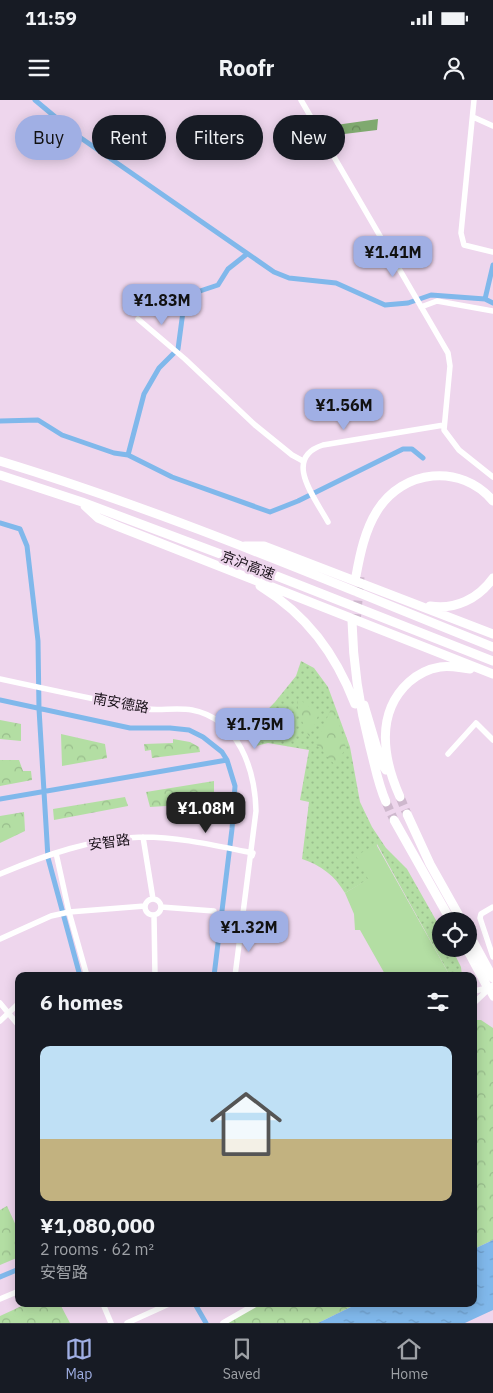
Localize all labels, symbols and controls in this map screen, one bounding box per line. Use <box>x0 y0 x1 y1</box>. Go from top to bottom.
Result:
text: 11:59 <box>25 6 77 30</box>
text: Roofr <box>218 53 275 82</box>
icon: menu <box>25 54 53 82</box>
icon: person <box>440 54 468 82</box>
chip: Buy <box>15 115 82 160</box>
chip: Rent <box>92 115 166 160</box>
chip: Filters <box>176 115 263 160</box>
chip: New <box>273 115 345 160</box>
pin: ¥1.41M <box>352 236 434 278</box>
text: ¥1.41M <box>364 242 422 262</box>
pin: ¥1.83M <box>121 284 203 326</box>
text: ¥1.83M <box>133 290 191 310</box>
pin: ¥1.56M <box>303 388 385 431</box>
text: ¥1.56M <box>315 395 373 415</box>
street label: 京沪高速 <box>219 547 277 583</box>
street label: 南安德路 <box>92 689 150 717</box>
pin: ¥1.75M <box>214 708 296 750</box>
text: ¥1.75M <box>226 714 284 734</box>
pin: ¥1.08M <box>165 792 247 834</box>
text: ¥1.08M <box>177 798 235 818</box>
street label: 安智路 <box>87 830 131 854</box>
pin: ¥1.32M <box>208 910 290 953</box>
map controls <box>432 912 477 957</box>
button: locate <box>432 912 477 957</box>
text: ¥1.32M <box>220 917 278 937</box>
text: 6 homes <box>40 988 123 1016</box>
icon: filters <box>424 988 452 1016</box>
icon: home <box>201 1079 291 1169</box>
text: ¥1,080,000 <box>40 1211 155 1239</box>
text: 2 rooms · 62 m² <box>40 1239 154 1259</box>
text: 安智路 <box>40 1262 88 1282</box>
tab: Map <box>65 1335 93 1383</box>
tab: Saved <box>223 1335 261 1383</box>
tab: Home <box>390 1335 428 1383</box>

